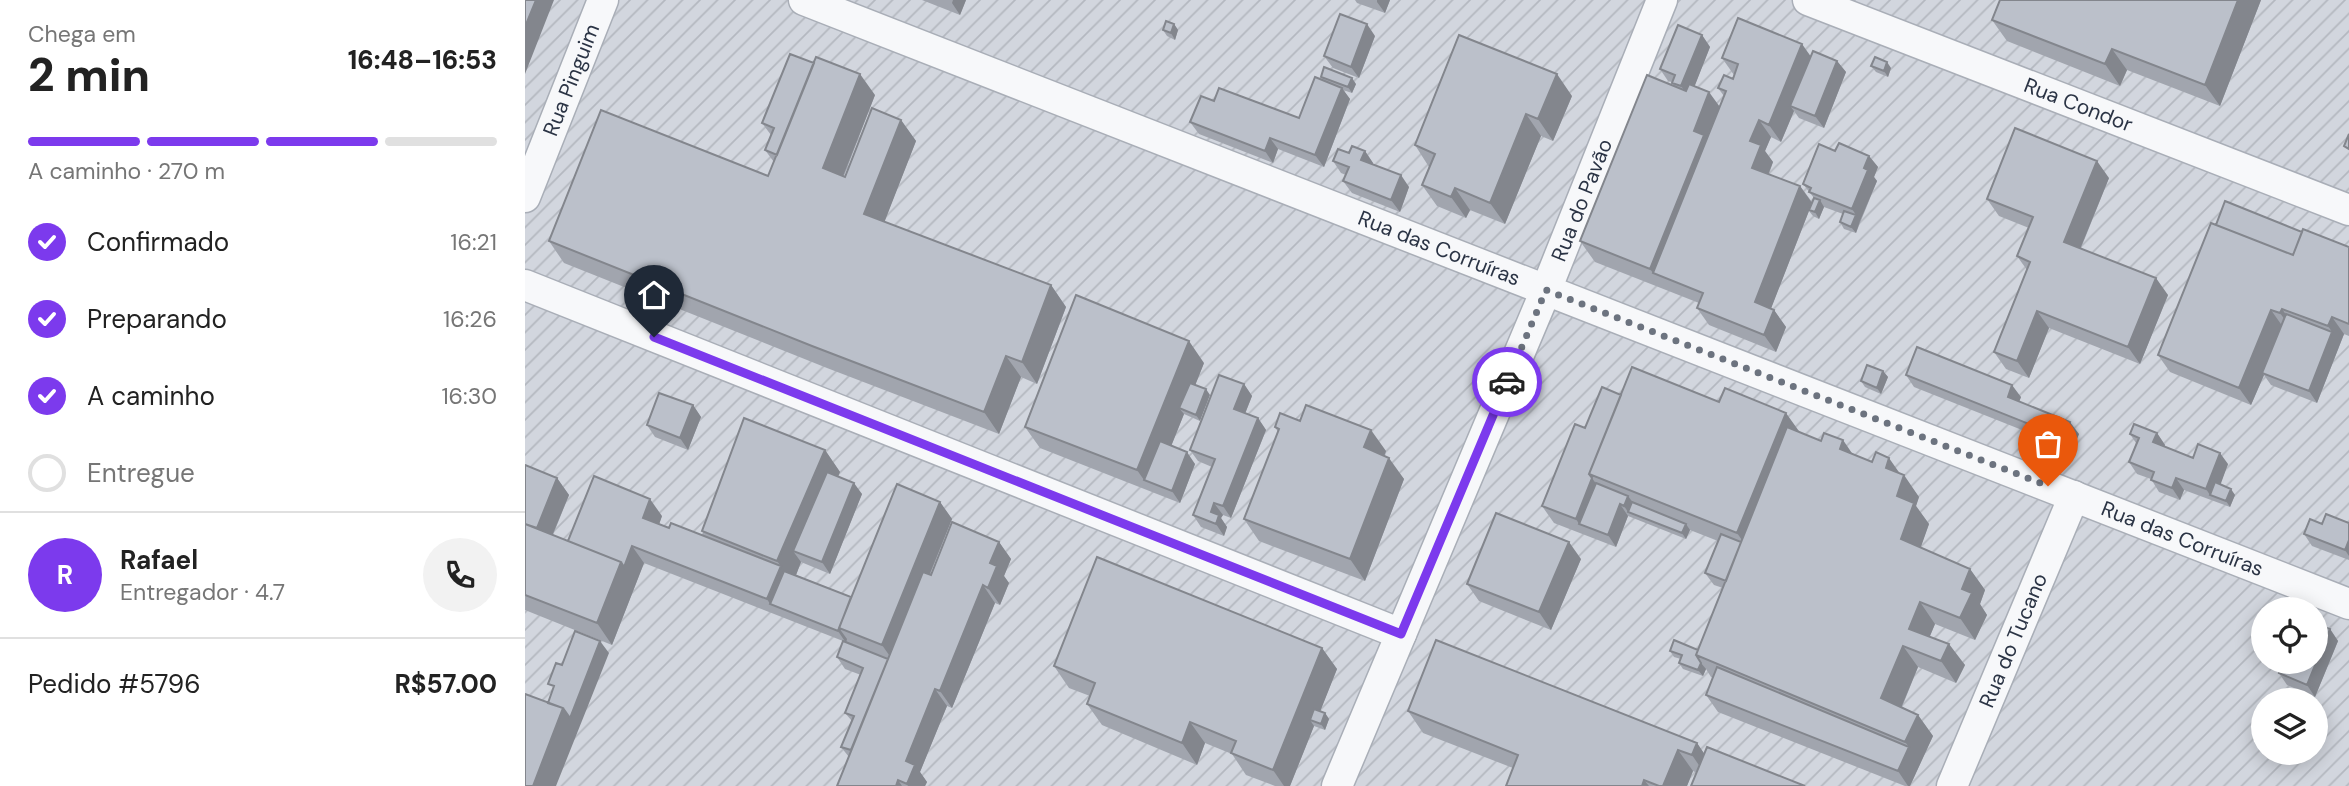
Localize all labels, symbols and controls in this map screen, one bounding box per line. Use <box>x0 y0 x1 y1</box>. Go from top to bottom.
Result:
text: Chega em <box>28 19 136 49</box>
street label: Rua Pinguim <box>537 20 606 140</box>
text: 16:48–16:53 <box>348 43 497 77</box>
text: 2 min <box>28 45 150 105</box>
street label: Rua Condor <box>2020 71 2137 139</box>
street label: Rua do Pavão <box>1545 135 1619 266</box>
text: A caminho · 270 m <box>28 156 225 186</box>
street label: Rua das Corruíras <box>1354 204 1524 293</box>
icon: check <box>28 223 66 261</box>
text: Confirmado <box>87 225 229 259</box>
text: 16:21 <box>450 227 497 257</box>
pin <box>624 265 684 337</box>
icon: home <box>635 276 673 314</box>
icon: check <box>28 300 66 338</box>
text: Preparando <box>87 302 227 336</box>
text: 16:26 <box>443 304 497 334</box>
courier <box>1472 347 1542 417</box>
icon: car <box>1488 363 1526 401</box>
icon: check <box>28 377 66 415</box>
text: A caminho <box>87 379 215 413</box>
text: 16:30 <box>441 381 497 411</box>
pin <box>2018 414 2078 486</box>
icon: bag <box>2029 425 2067 463</box>
text: Entregue <box>87 456 195 490</box>
street label: Rua das Corruíras <box>2097 495 2268 583</box>
button: phone <box>423 538 497 612</box>
text: Rafael <box>120 543 198 577</box>
text: R <box>57 558 73 592</box>
street label: Rua do Tucano <box>1973 569 2054 712</box>
text: Entregador · 4.7 <box>120 577 285 607</box>
map controls <box>2251 597 2328 765</box>
button: locate <box>2251 597 2328 674</box>
text: Pedido #5796 <box>28 667 200 701</box>
text: R$57.00 <box>394 667 497 701</box>
button: layers <box>2251 688 2328 765</box>

